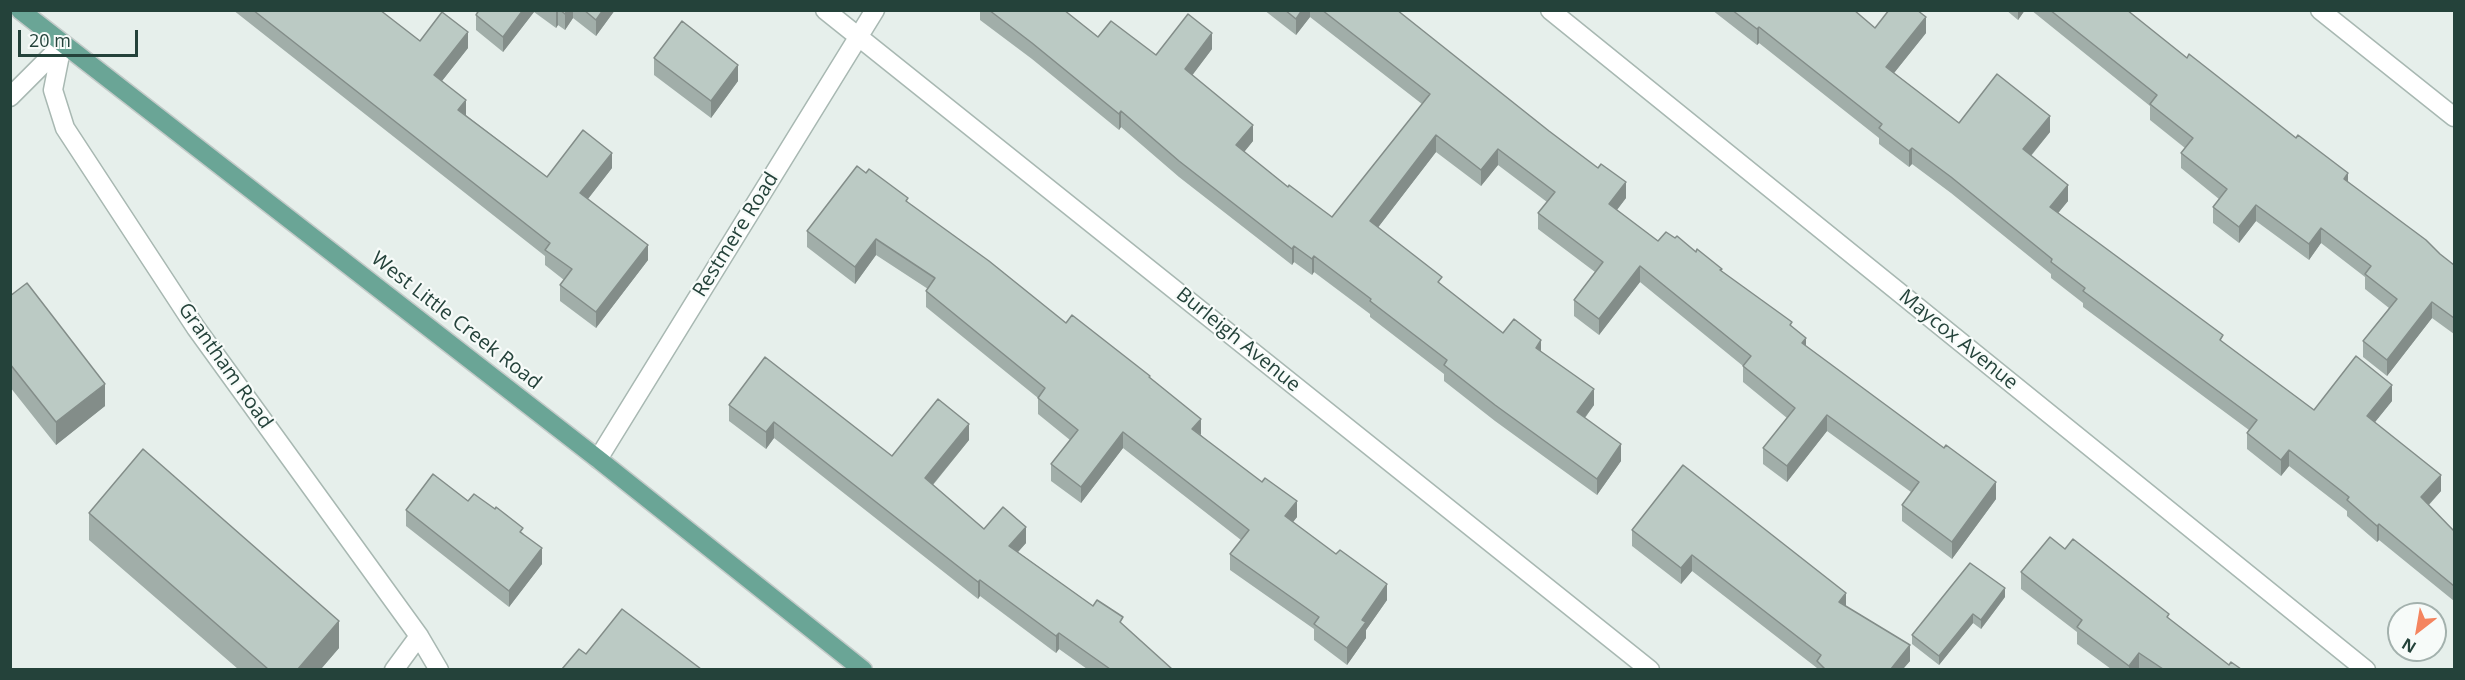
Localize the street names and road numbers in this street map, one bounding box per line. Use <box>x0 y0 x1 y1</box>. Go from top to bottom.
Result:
street label: Restmere Road <box>688 168 784 302</box>
street label: West Little Creek Road <box>366 247 546 395</box>
street label: Burleigh Avenue <box>1171 283 1305 397</box>
street label: Maycox Avenue <box>1894 285 2022 395</box>
street label: Grantham Road <box>173 298 277 434</box>

